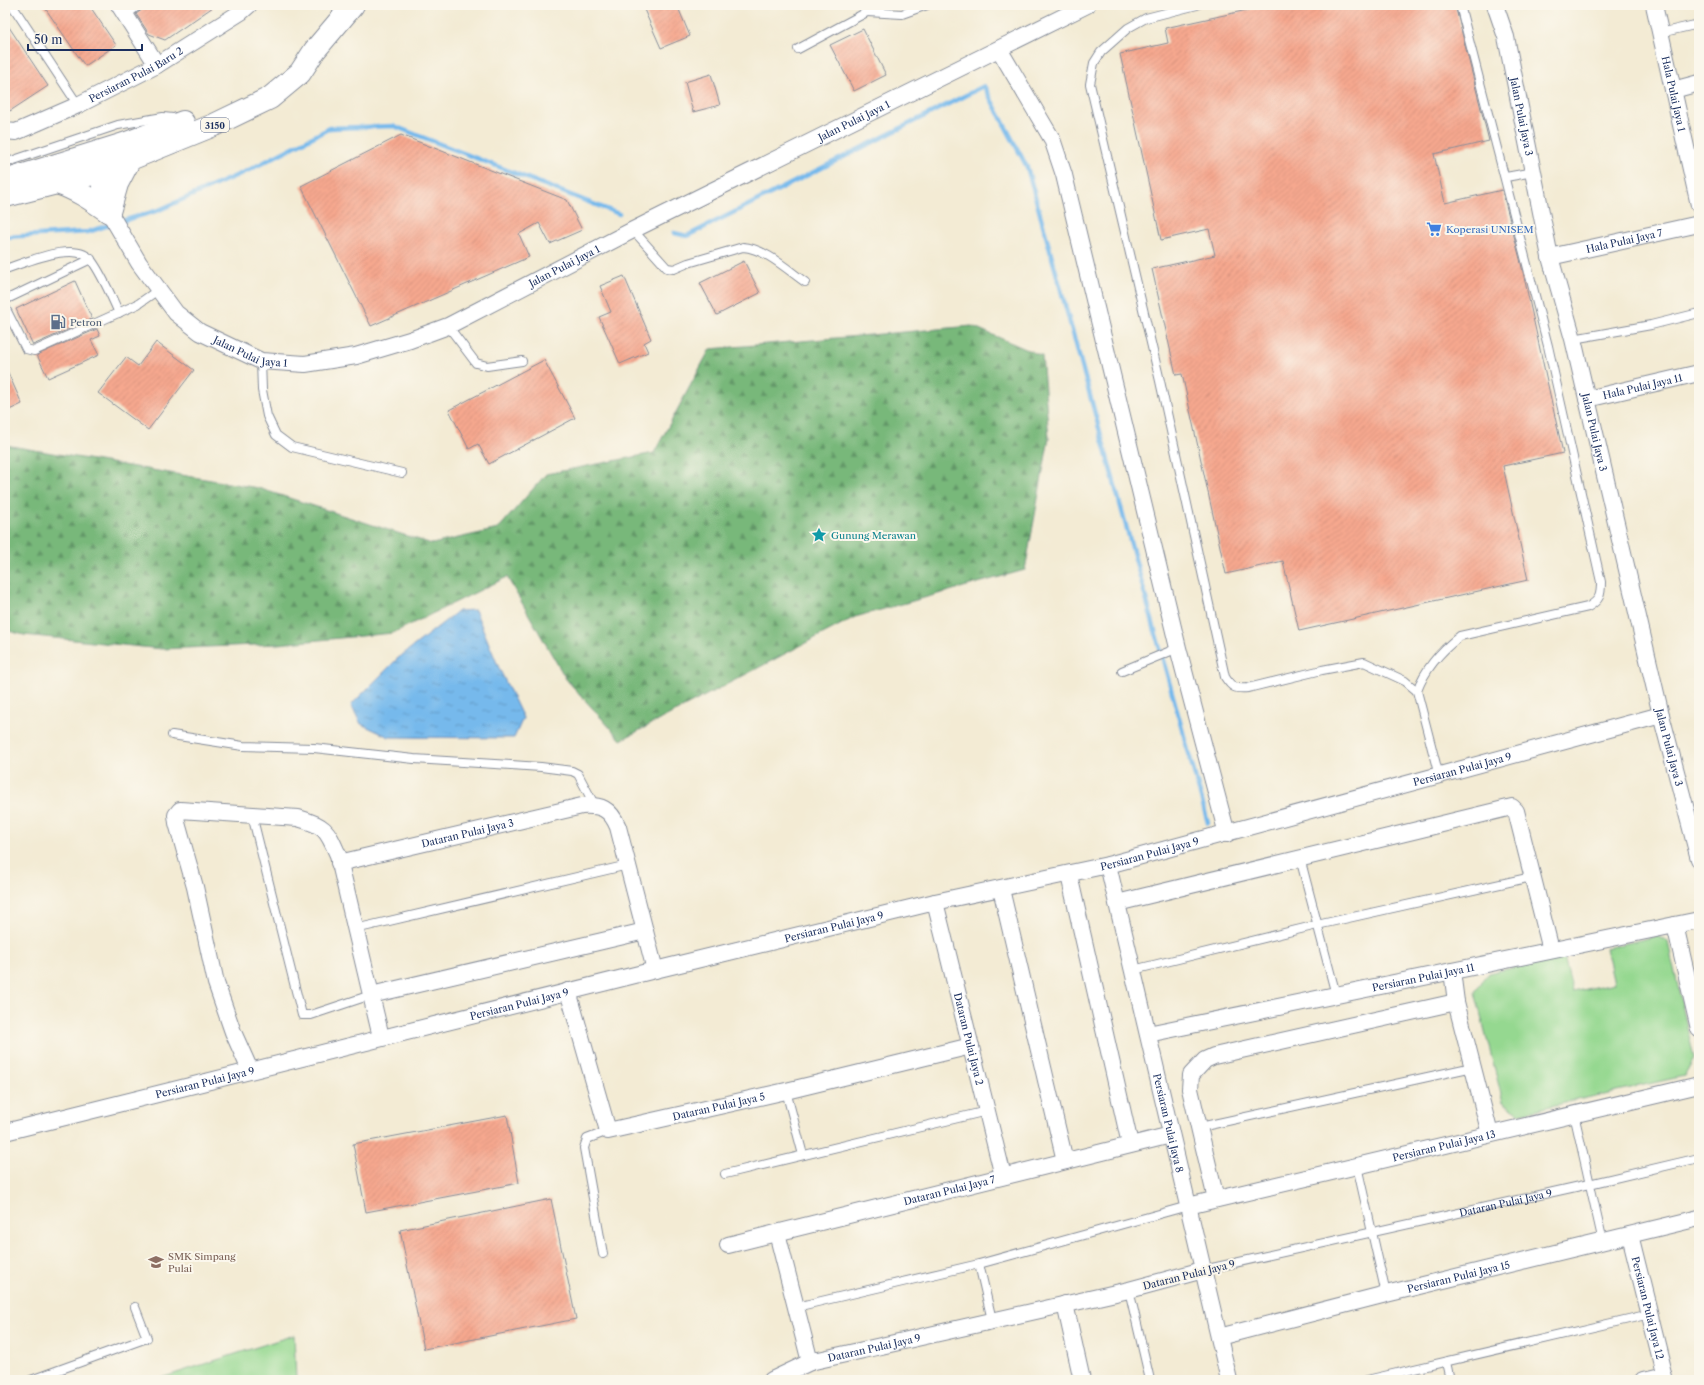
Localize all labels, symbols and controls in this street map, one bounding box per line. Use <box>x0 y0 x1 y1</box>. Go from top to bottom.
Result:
scale bar <box>28 26 142 52</box>
text: 50 m <box>34 32 63 47</box>
street label: Persiaran Pulai Baru 2 <box>86 44 185 105</box>
street label: Hala Pulai Jaya 1 <box>1659 55 1689 134</box>
street label: Jalan Pulai Jaya 3 <box>1507 74 1536 157</box>
street label: Jalan Pulai Jaya 1 <box>814 97 893 145</box>
road number: 3150 <box>201 118 229 132</box>
supermarket icon: Koperasi UNISEM <box>1425 220 1443 238</box>
place label: Koperasi UNISEM <box>1446 223 1534 236</box>
street label: Hala Pulai Jaya 7 <box>1585 226 1664 255</box>
street label: Jalan Pulai Jaya 1 <box>525 242 603 291</box>
fuel station icon: Petron <box>49 313 67 331</box>
place label: Petron <box>70 316 103 329</box>
street label: Jalan Pulai Jaya 1 <box>210 332 289 369</box>
street label: Hala Pulai Jaya 11 <box>1601 370 1684 402</box>
street label: Jalan Pulai Jaya 3 <box>1579 390 1610 472</box>
place icon: Gunung Merawan <box>810 526 828 544</box>
place label: Gunung Merawan <box>831 529 917 542</box>
street label: Jalan Pulai Jaya 3 <box>1653 705 1686 788</box>
street label: Persiaran Pulai Jaya 9 <box>1412 749 1513 788</box>
street label: Dataran Pulai Jaya 3 <box>420 816 515 850</box>
street label: Persiaran Pulai Jaya 9 <box>1099 834 1200 873</box>
street label: Persiaran Pulai Jaya 9 <box>783 908 885 945</box>
street label: Persiaran Pulai Jaya 11 <box>1371 960 1476 994</box>
street label: Persiaran Pulai Jaya 9 <box>468 985 570 1022</box>
street label: Dataran Pulai Jaya 2 <box>951 991 987 1087</box>
street label: Persiaran Pulai Jaya 9 <box>154 1064 256 1101</box>
street label: Persiaran Pulai Jaya 8 <box>1151 1072 1187 1174</box>
street label: Dataran Pulai Jaya 5 <box>671 1089 766 1123</box>
street label: Persiaran Pulai Jaya 13 <box>1391 1127 1497 1164</box>
street label: Dataran Pulai Jaya 7 <box>902 1172 996 1208</box>
street label: Dataran Pulai Jaya 9 <box>1458 1186 1553 1219</box>
place label: SMK Simpang Pulai <box>168 1250 236 1275</box>
school or university icon: SMK Simpang Pulai <box>147 1253 165 1271</box>
street label: Persiaran Pulai Jaya 12 <box>1629 1255 1667 1361</box>
street label: Dataran Pulai Jaya 9 <box>1141 1257 1237 1293</box>
street label: Persiaran Pulai Jaya 15 <box>1406 1258 1511 1295</box>
street label: Dataran Pulai Jaya 9 <box>827 1331 922 1364</box>

